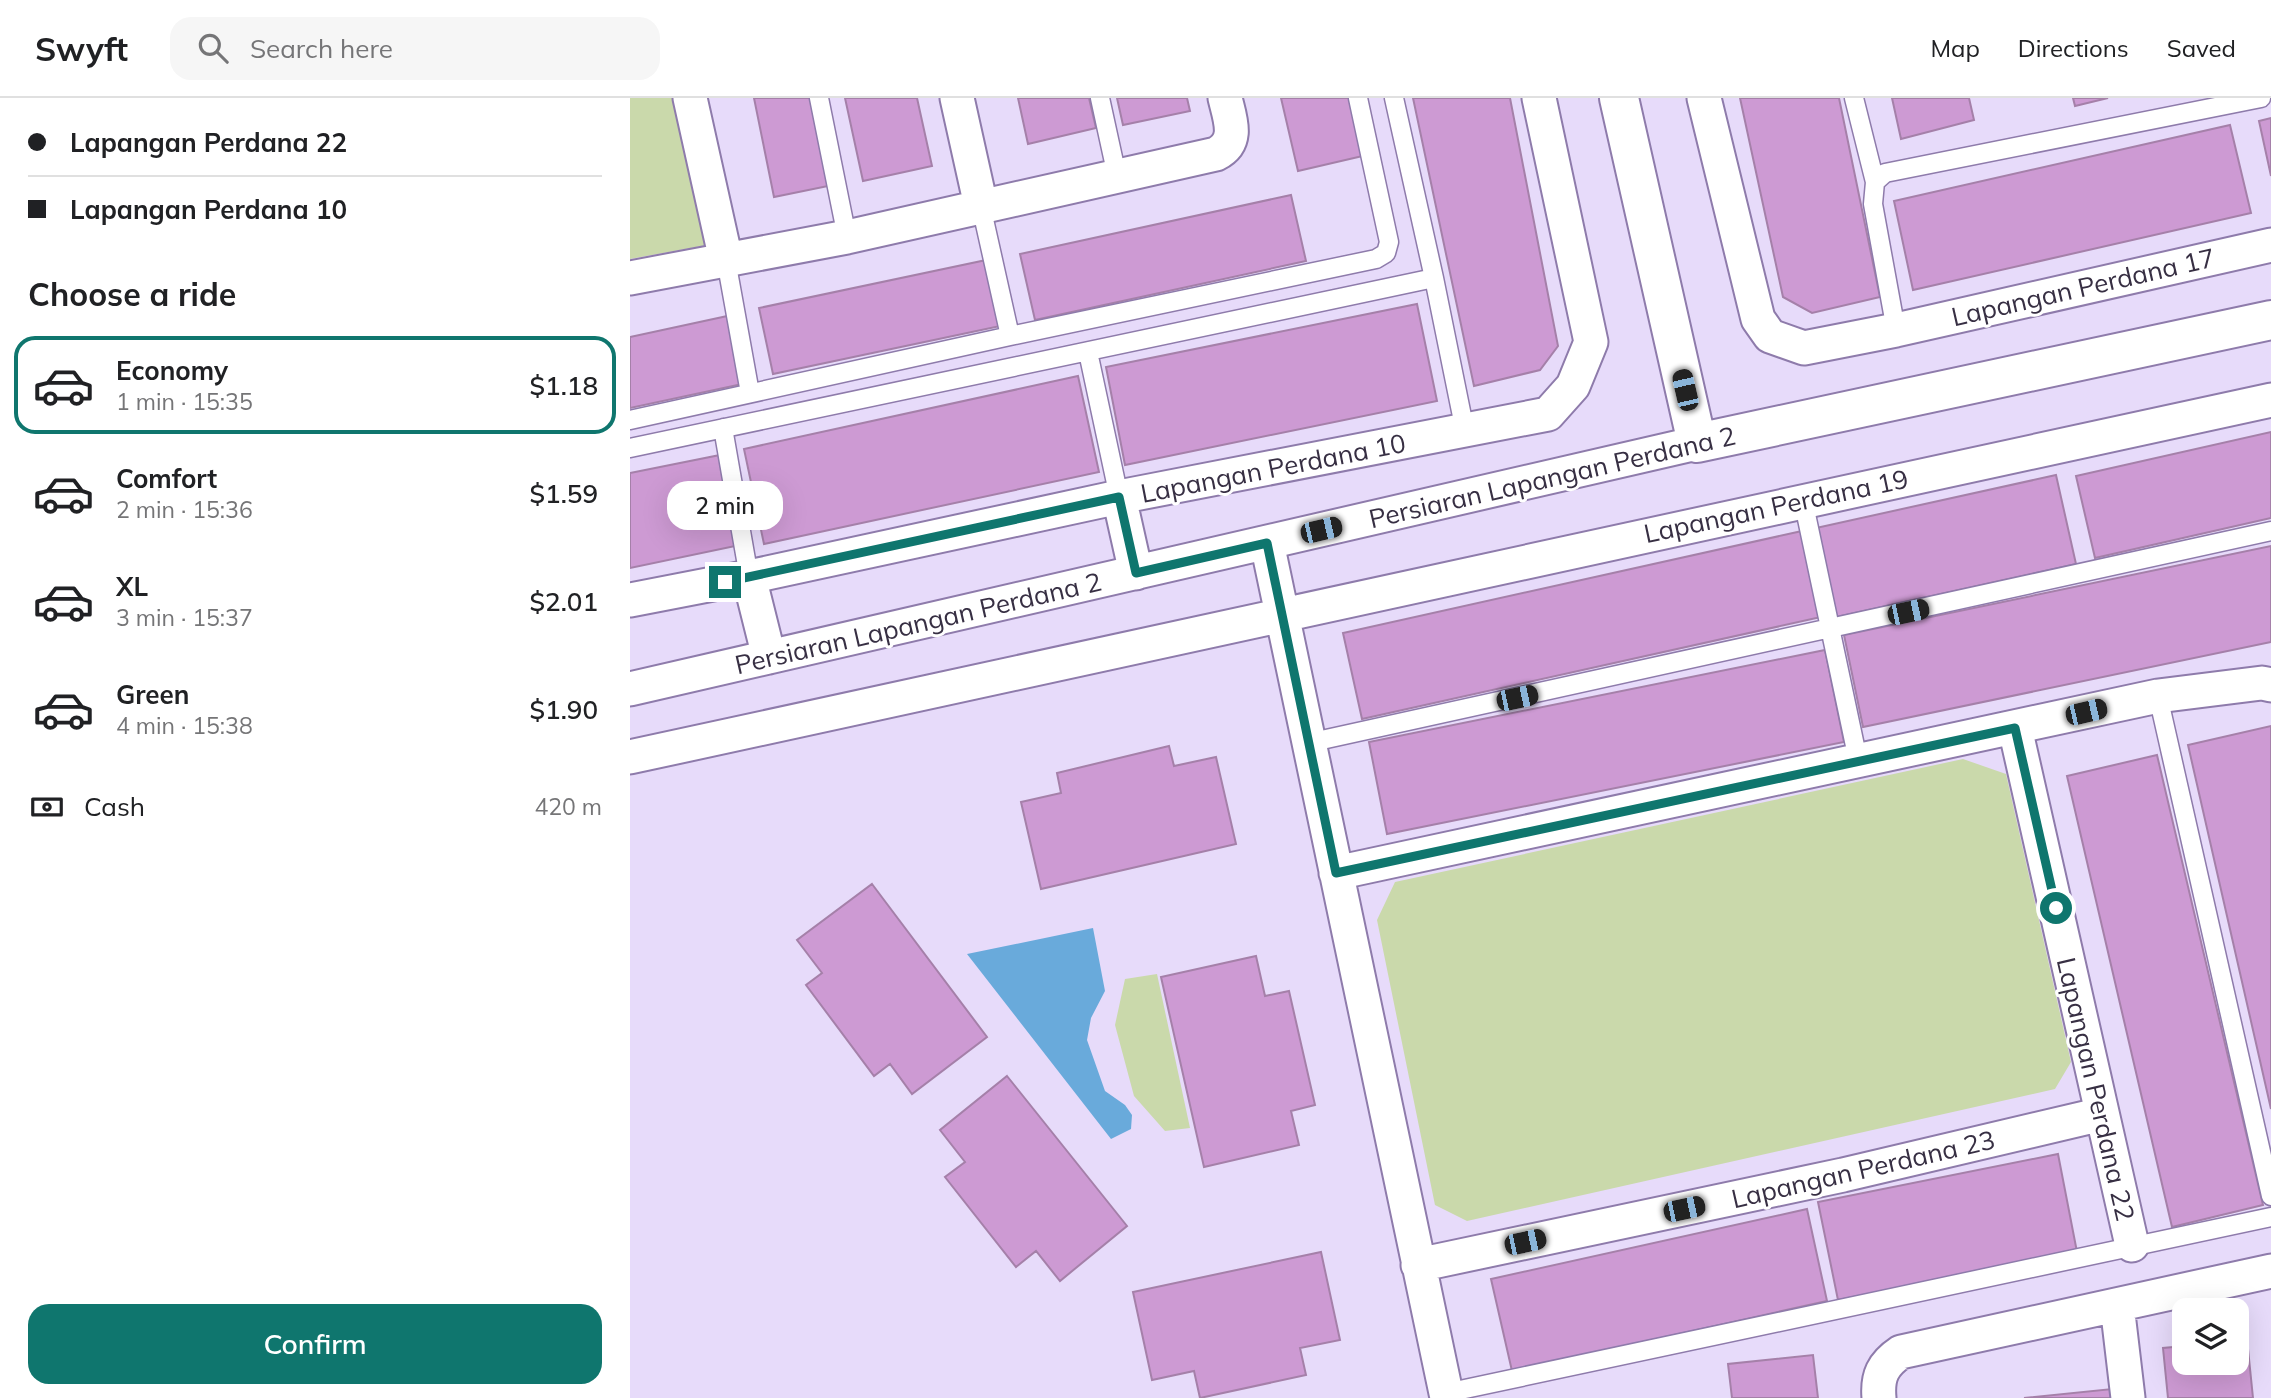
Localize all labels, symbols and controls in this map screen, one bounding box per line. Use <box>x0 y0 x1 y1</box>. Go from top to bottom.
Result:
search box <box>170 17 660 80</box>
text: Swyft <box>35 28 128 69</box>
icon: search <box>194 29 232 67</box>
text: Search here <box>250 32 393 65</box>
text: Map <box>1930 33 1980 63</box>
text: Directions <box>2018 33 2129 63</box>
text: Saved <box>2167 33 2236 63</box>
text: Lapangan Perdana 22 <box>70 126 347 159</box>
text: Lapangan Perdana 10 <box>70 193 347 226</box>
street label: Lapangan Perdana 17 <box>1948 241 2218 333</box>
text: Choose a ride <box>28 274 236 314</box>
icon: car <box>32 354 95 417</box>
text: Economy <box>116 354 228 387</box>
car <box>1671 367 1700 413</box>
text: $1.18 <box>529 369 598 402</box>
text: 1 min · 15:35 <box>116 387 253 416</box>
street label: Persiaran Lapangan Perdana 2 <box>1366 419 1738 535</box>
street label: Lapangan Perdana 10 <box>1138 426 1408 510</box>
icon: car <box>32 462 95 525</box>
text: Comfort <box>116 462 217 495</box>
street label: Lapangan Perdana 19 <box>1641 462 1911 550</box>
text: $1.59 <box>529 477 598 510</box>
callout: 2 min <box>667 480 783 530</box>
text: 2 min <box>695 491 755 520</box>
text: 2 min · 15:36 <box>116 495 253 524</box>
car <box>1299 515 1344 545</box>
street label: Persiaran Lapangan Perdana 2 <box>732 565 1104 681</box>
route end <box>709 566 741 598</box>
icon: car <box>32 570 95 633</box>
text: XL <box>116 570 148 603</box>
text: $2.01 <box>529 585 598 618</box>
car <box>1886 597 1931 627</box>
text: 3 min · 15:37 <box>116 603 253 632</box>
icon: car <box>32 678 95 741</box>
text: Green <box>116 678 189 711</box>
car <box>1495 683 1540 713</box>
text: $1.90 <box>529 693 598 726</box>
car <box>2064 697 2109 727</box>
text: 4 min · 15:38 <box>116 711 253 740</box>
icon: cash <box>28 788 66 826</box>
text: Cash <box>84 790 145 823</box>
text: 420 m <box>534 792 602 821</box>
route start <box>2040 892 2072 924</box>
street label: Lapangan Perdana 22 <box>2050 954 2142 1224</box>
street label: Lapangan Perdana 23 <box>1728 1123 1998 1215</box>
car <box>1662 1194 1707 1224</box>
car <box>1503 1227 1548 1257</box>
map controls <box>2172 1298 2249 1375</box>
button: layers <box>2172 1298 2249 1375</box>
button: Confirm <box>28 1304 602 1384</box>

